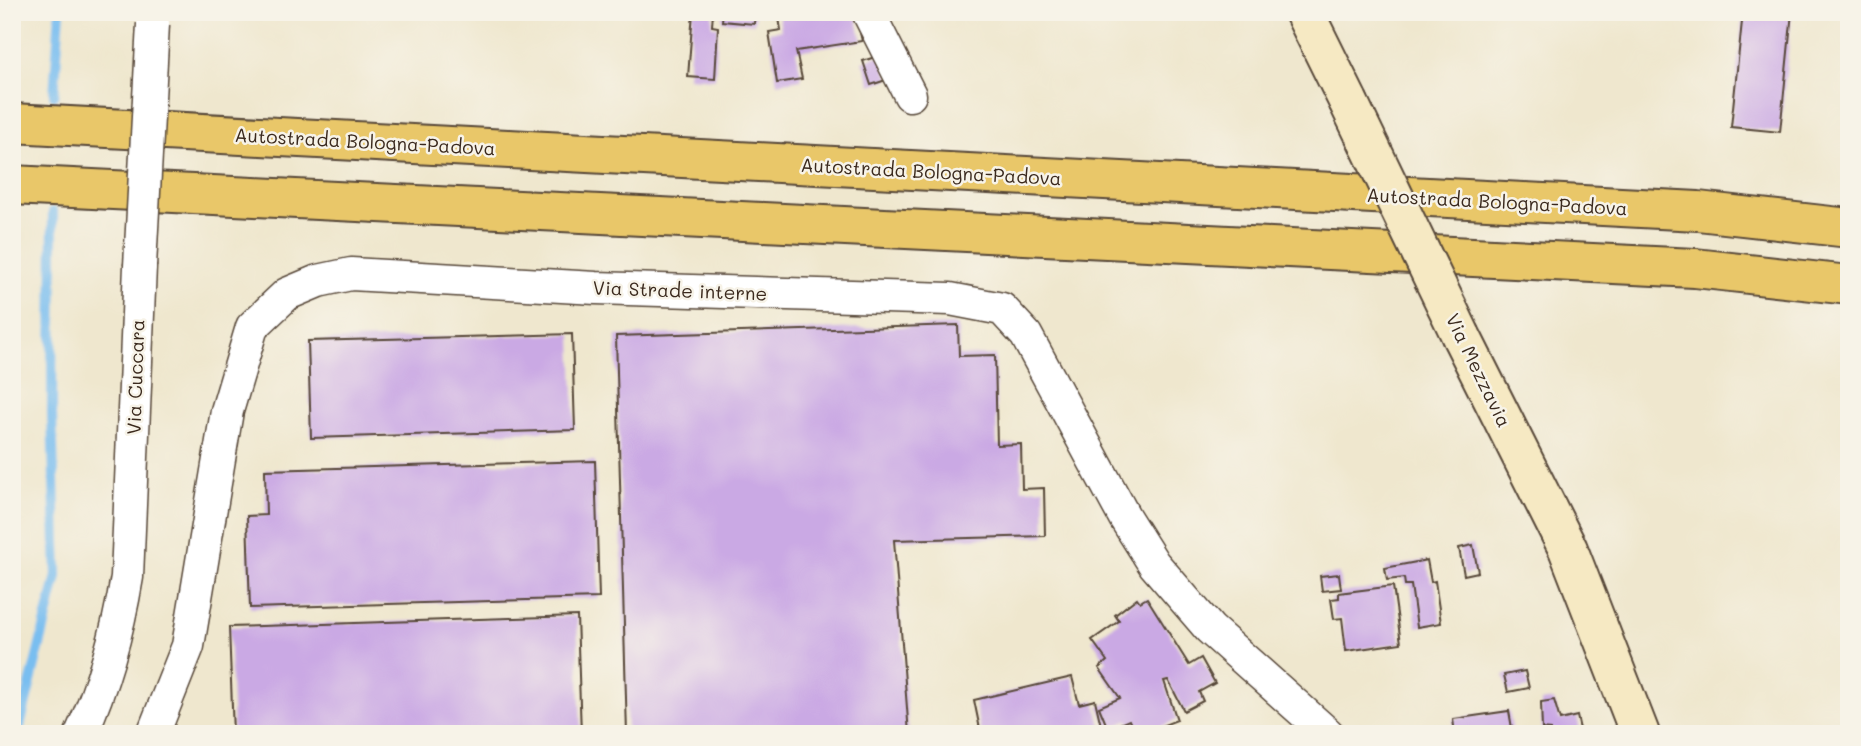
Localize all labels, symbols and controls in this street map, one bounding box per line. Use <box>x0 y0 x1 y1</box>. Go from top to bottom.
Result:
street label: Autostrada Bologna-Padova <box>234 122 496 160</box>
street label: Autostrada Bologna-Padova <box>800 152 1062 190</box>
street label: Autostrada Bologna-Padova <box>1366 182 1628 220</box>
street label: Via Strade interne <box>592 274 768 306</box>
street label: Via Mezzavia <box>1441 309 1517 431</box>
street label: Via Cuccara <box>120 319 150 435</box>

